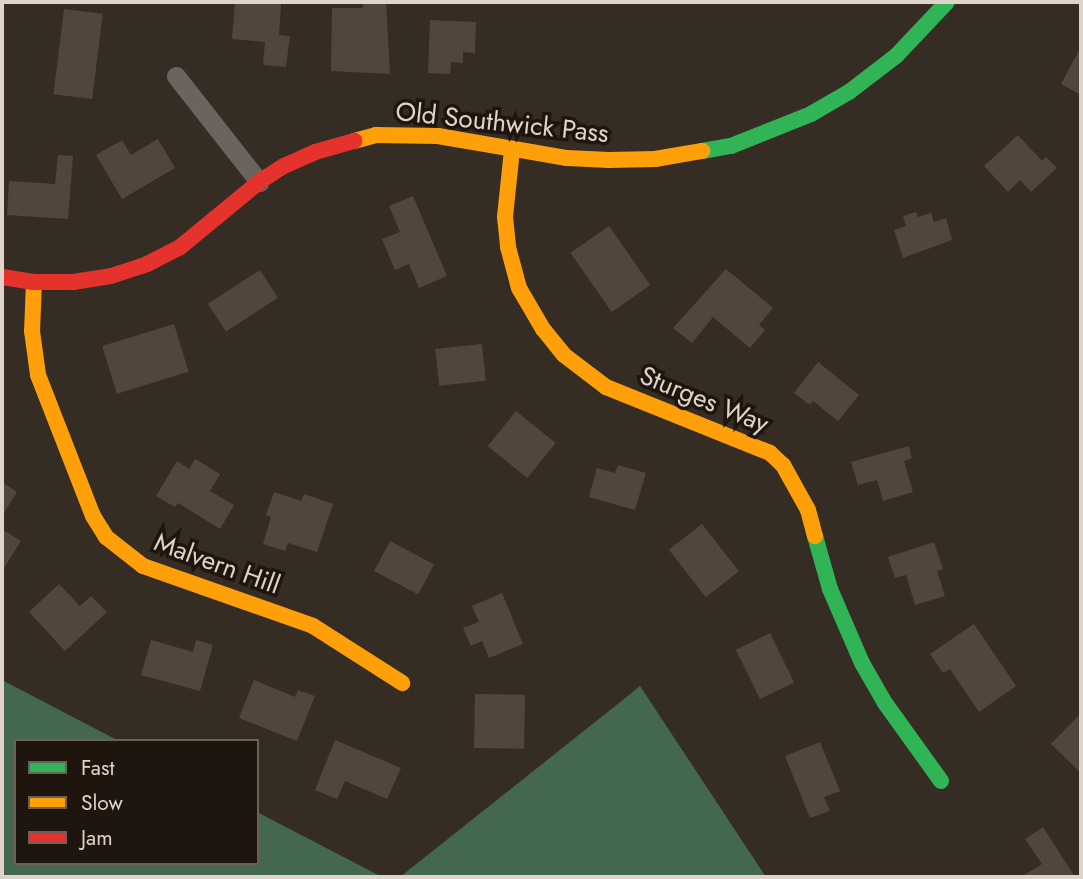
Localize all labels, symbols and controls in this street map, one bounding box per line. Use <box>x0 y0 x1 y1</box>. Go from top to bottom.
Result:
street label: Old Southwick Pass <box>394 96 610 150</box>
street label: Sturges Way <box>635 360 773 440</box>
street label: Malvern Hill <box>150 527 284 601</box>
legend <box>14 739 259 865</box>
text: Fast <box>81 753 114 783</box>
text: Slow <box>81 788 123 818</box>
text: Jam <box>81 823 113 853</box>

